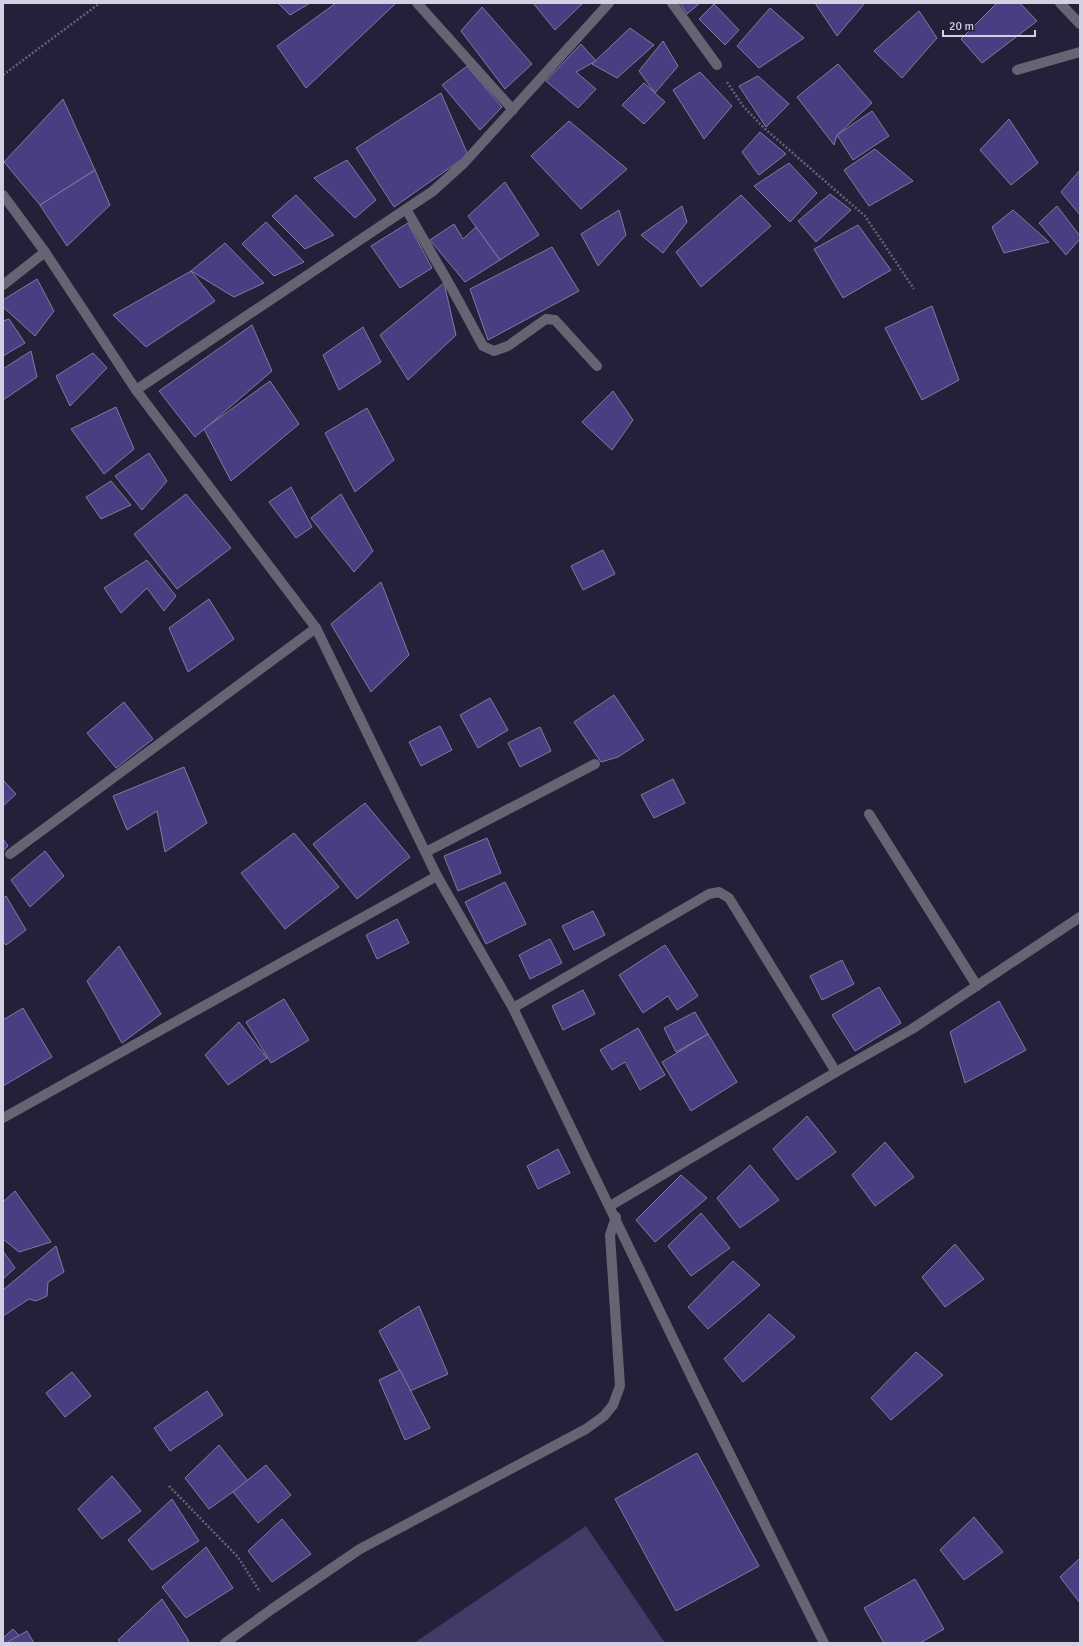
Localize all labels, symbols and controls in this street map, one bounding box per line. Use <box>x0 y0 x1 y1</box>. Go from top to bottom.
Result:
scale bar <box>943 12 1035 38</box>
text: 20 m <box>949 19 974 34</box>

